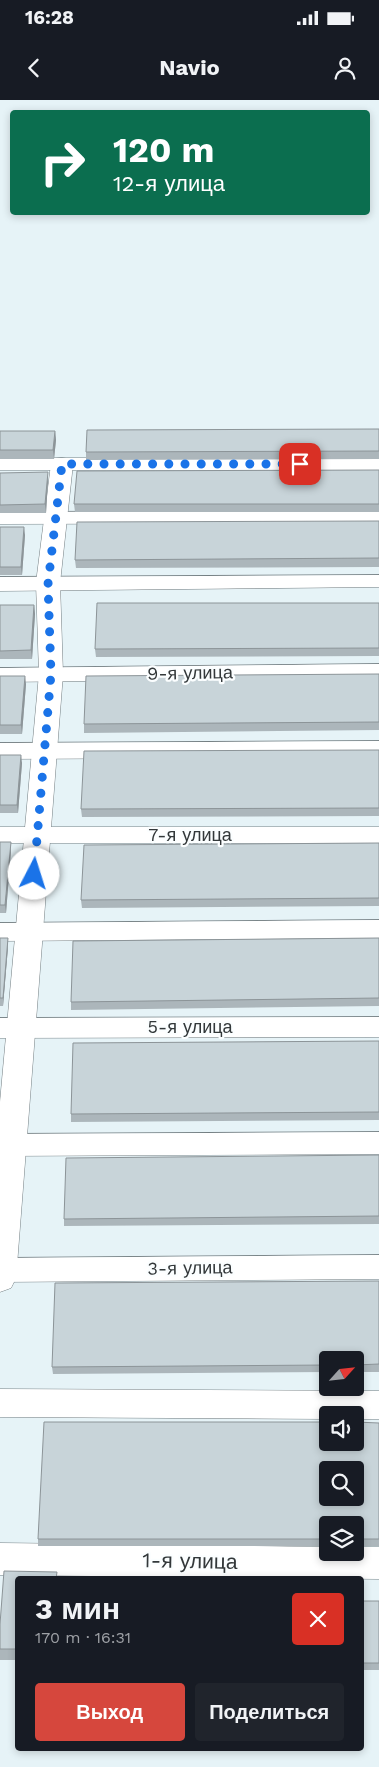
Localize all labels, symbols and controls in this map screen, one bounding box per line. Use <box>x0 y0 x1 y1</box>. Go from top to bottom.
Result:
text: 16:28 <box>25 6 74 29</box>
icon: back <box>20 54 48 82</box>
icon: person <box>331 54 359 82</box>
text: Navio <box>159 55 220 80</box>
text: 120 m <box>113 129 214 171</box>
icon: right <box>30 130 95 195</box>
text: 12-я улица <box>113 171 225 196</box>
pin <box>279 443 321 485</box>
icon: arrive <box>286 450 314 478</box>
street label: 9-я улица <box>147 661 234 684</box>
street label: 7-я улица <box>148 824 233 845</box>
position arrow <box>7 847 59 899</box>
street label: 5-я улица <box>147 1016 233 1037</box>
street label: 3-я улица <box>147 1256 234 1279</box>
north arrow <box>319 1351 364 1396</box>
map controls <box>319 1351 364 1561</box>
button: sound <box>319 1406 364 1451</box>
button: search <box>319 1461 364 1506</box>
button: layers <box>319 1516 364 1561</box>
street label: 1-я улица <box>142 1547 238 1574</box>
text: 3 мин <box>35 1591 120 1626</box>
button: close <box>292 1593 344 1645</box>
text: 170 m · 16:31 <box>35 1628 131 1647</box>
button: Выход <box>35 1683 185 1741</box>
button: Поделиться <box>195 1683 344 1741</box>

